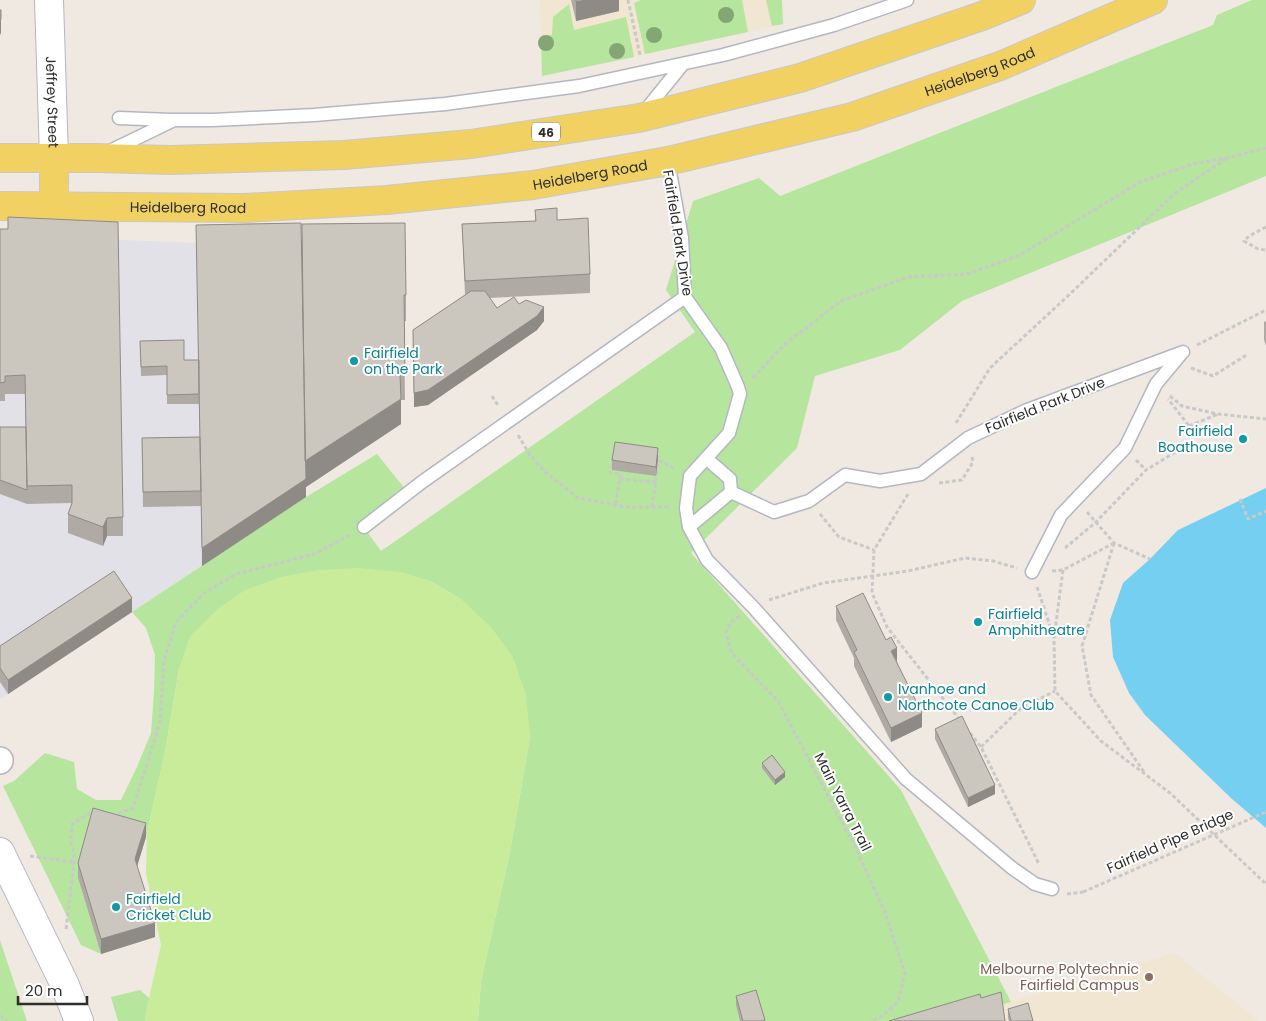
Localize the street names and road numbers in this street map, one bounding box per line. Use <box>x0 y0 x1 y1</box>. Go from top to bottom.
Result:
street label: Heidelberg Road <box>922 42 1038 101</box>
street label: Jeffrey Street <box>41 56 64 148</box>
road number: 46 <box>532 122 560 142</box>
street label: Heidelberg Road <box>531 155 649 195</box>
street label: Fairfield Park Drive <box>658 169 698 298</box>
street label: Heidelberg Road <box>130 197 246 218</box>
street label: Fairfield Park Drive <box>982 372 1108 438</box>
street label: Main Yarra Trail <box>810 749 876 855</box>
street label: Fairfield Pipe Bridge <box>1103 804 1237 878</box>

